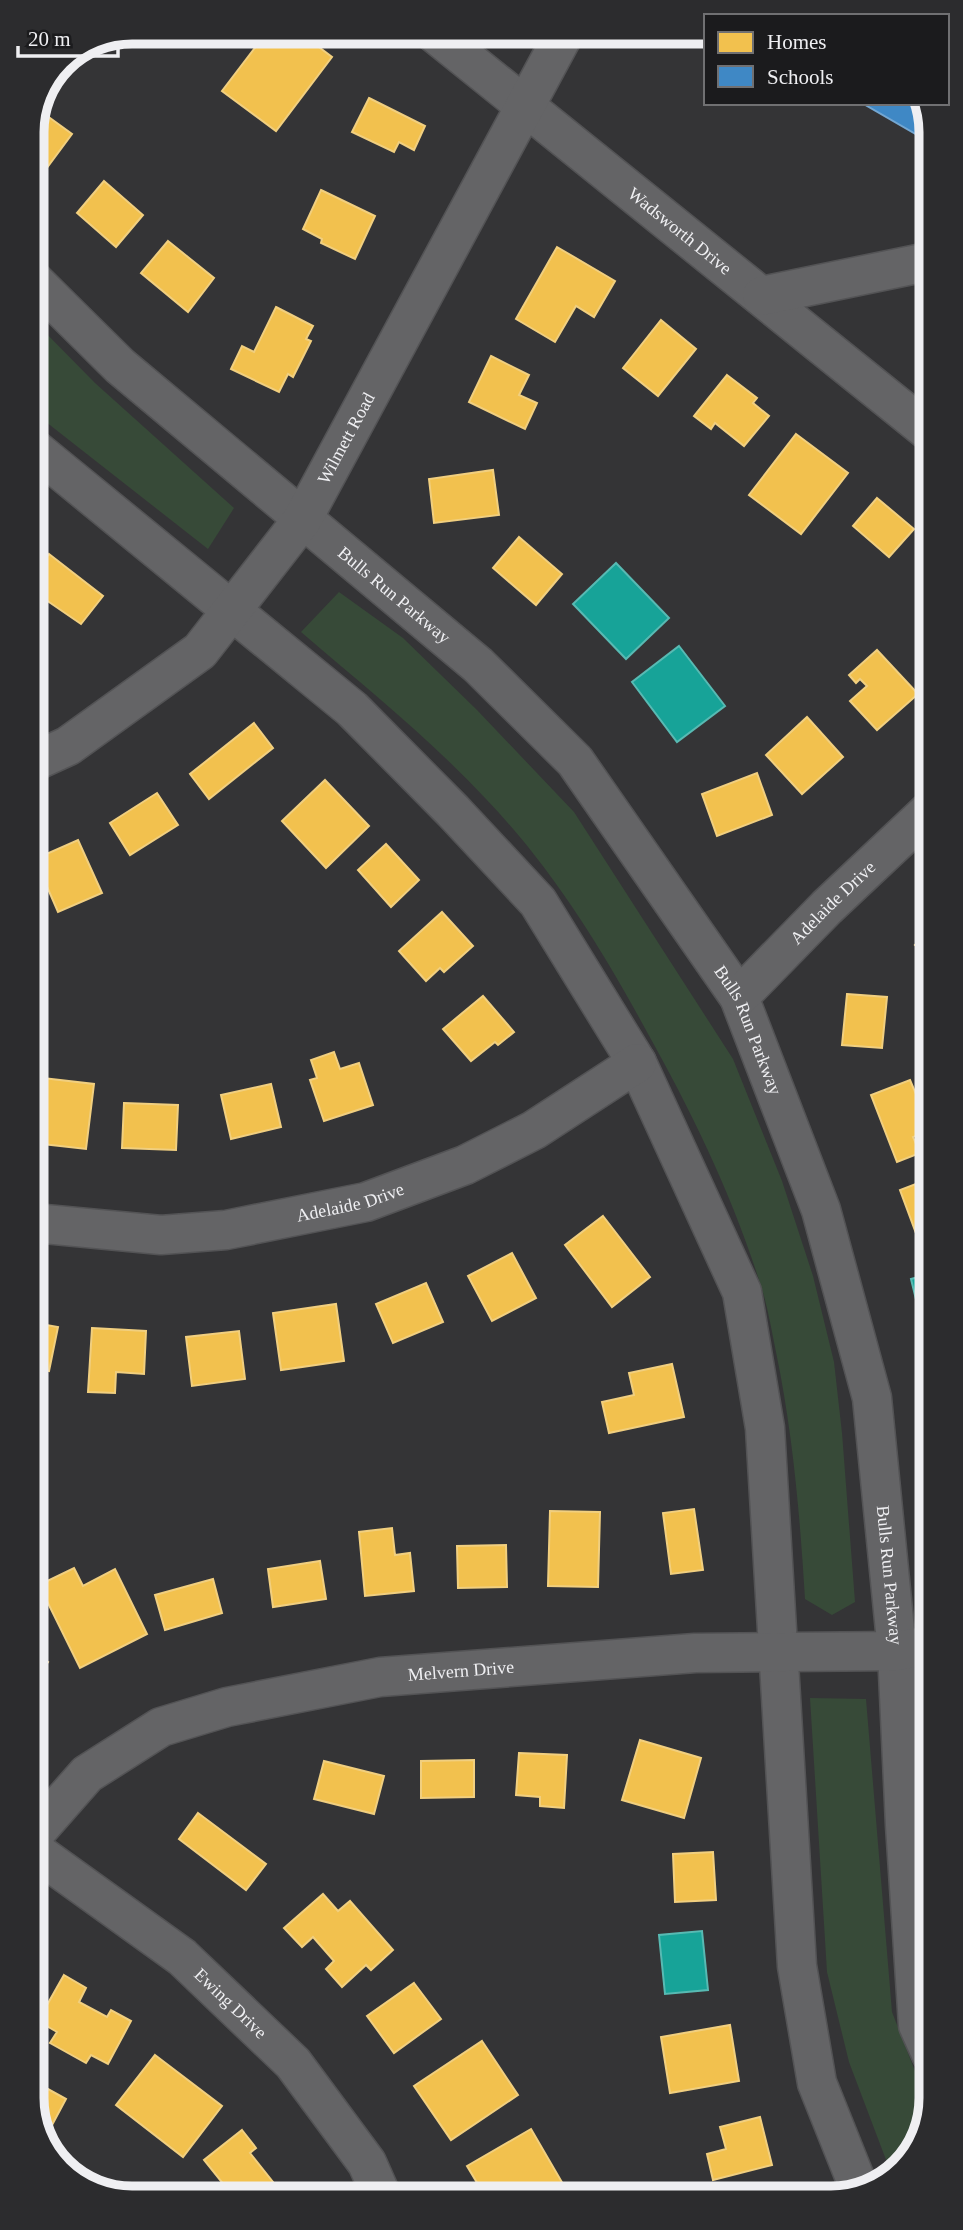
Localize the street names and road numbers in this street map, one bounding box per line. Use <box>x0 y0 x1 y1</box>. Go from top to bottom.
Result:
street label: Wadsworth Drive <box>624 183 736 279</box>
street label: Wilmett Road <box>313 389 379 487</box>
street label: Bulls Run Parkway <box>334 542 454 648</box>
street label: Adelaide Drive <box>786 857 879 948</box>
street label: Bulls Run Parkway <box>710 962 786 1098</box>
street label: Adelaide Drive <box>295 1179 407 1226</box>
street label: Bulls Run Parkway <box>873 1504 906 1646</box>
street label: Melvern Drive <box>407 1657 515 1685</box>
street label: Ewing Drive <box>190 1964 271 2043</box>

